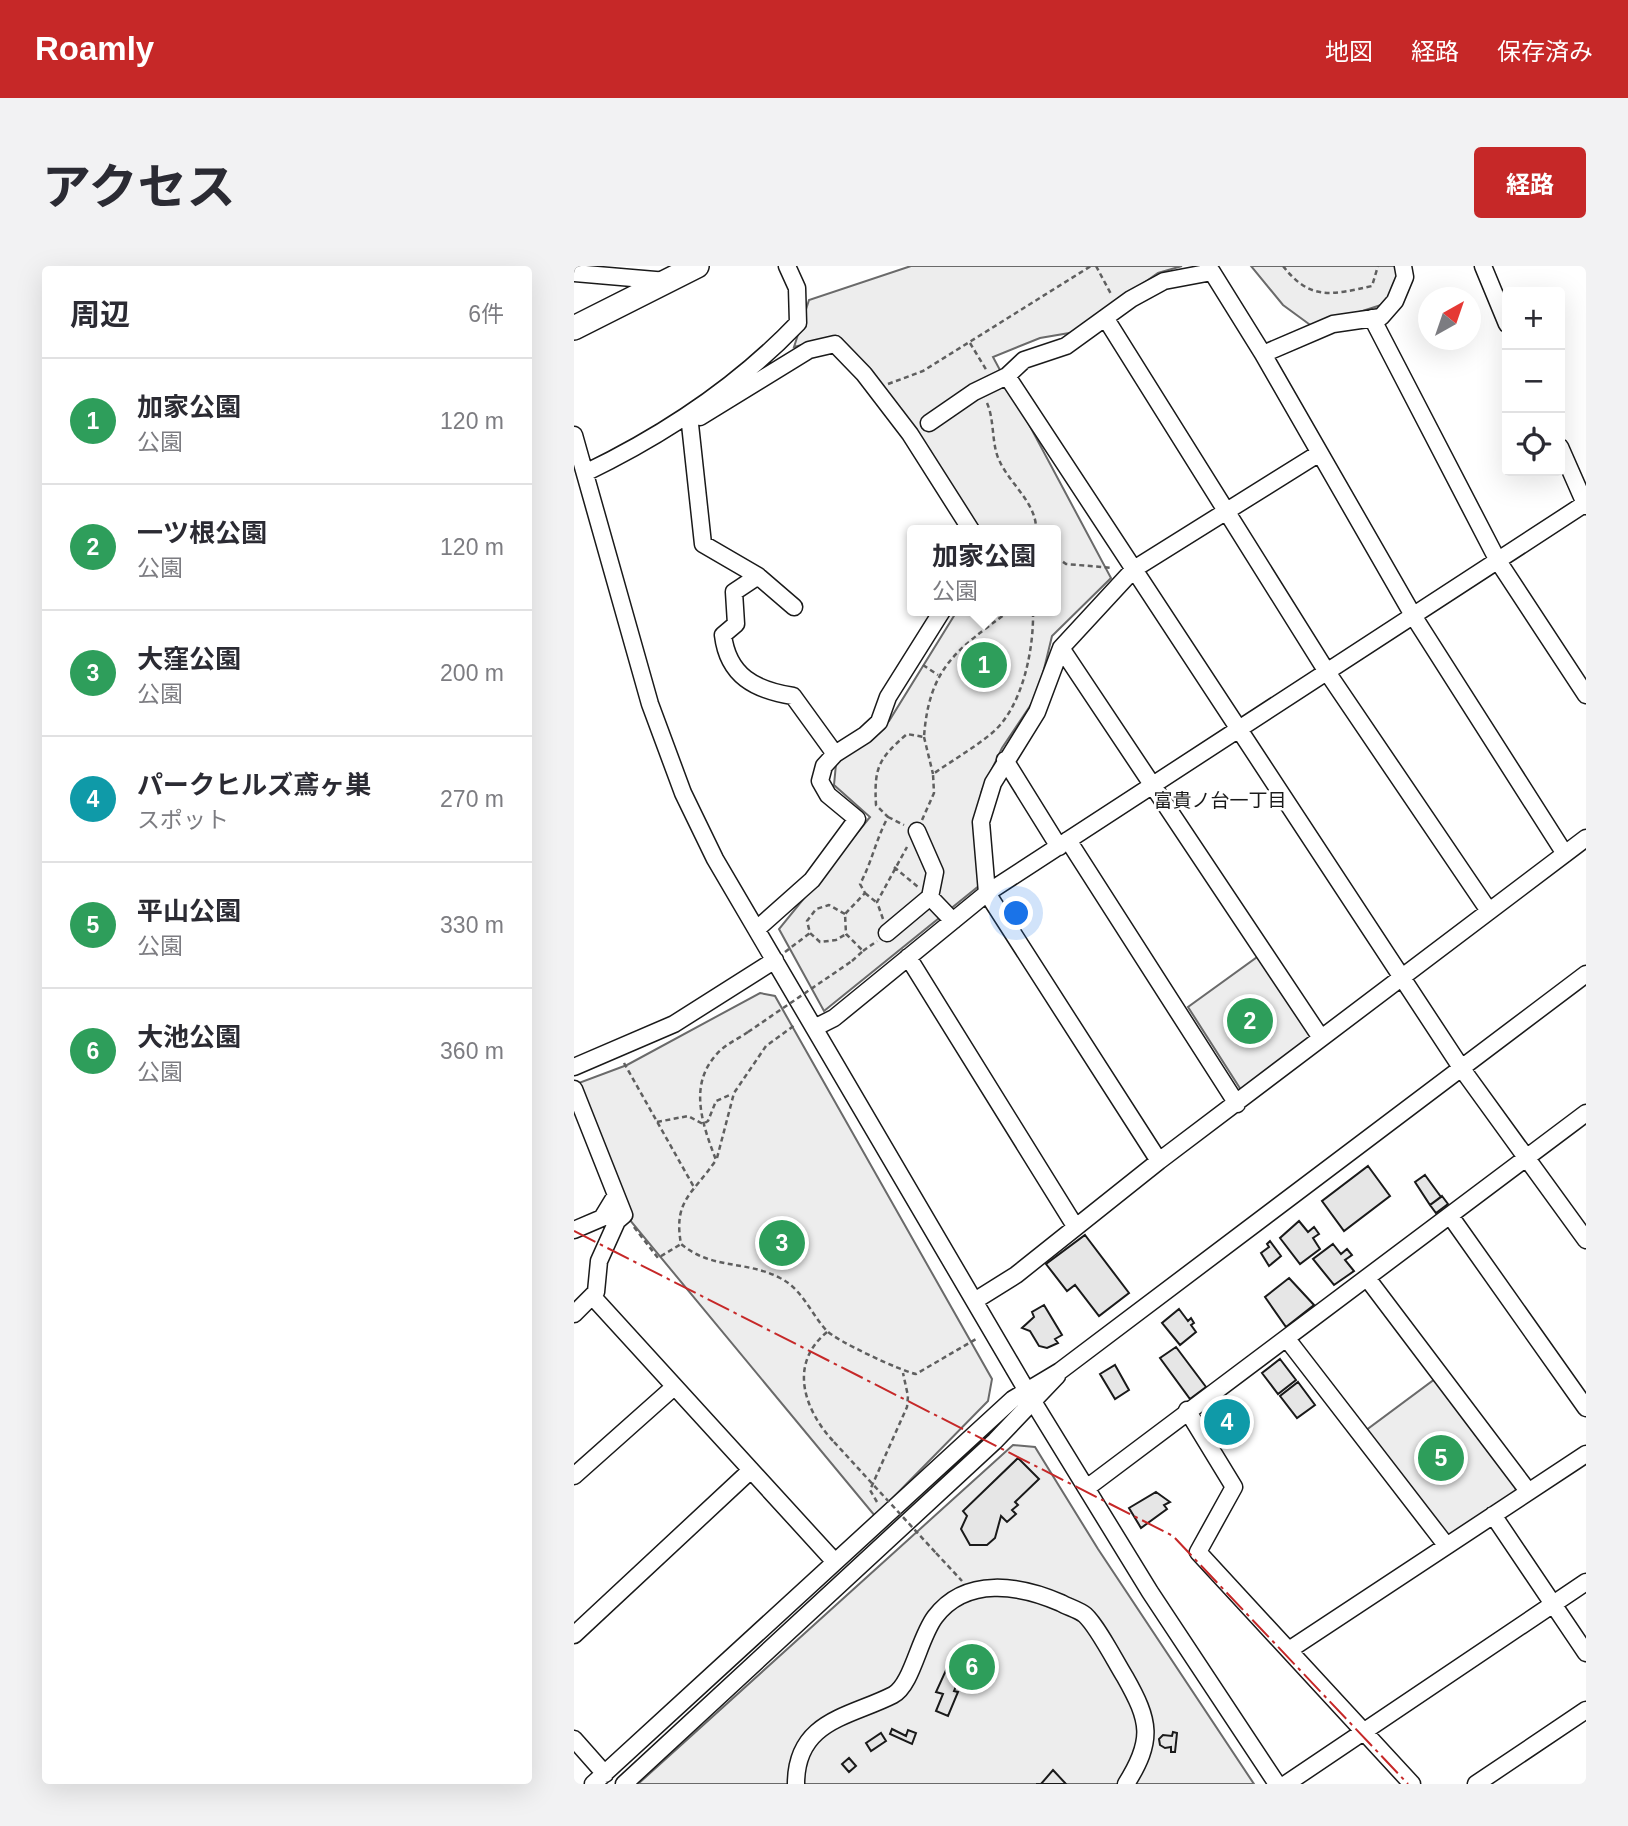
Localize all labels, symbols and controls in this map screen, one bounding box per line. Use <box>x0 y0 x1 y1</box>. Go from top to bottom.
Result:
text: Roamly <box>35 30 154 67</box>
text: 地図 <box>1325 38 1373 65</box>
text: 経路 <box>1411 38 1459 65</box>
text: 保存済み <box>1497 38 1593 65</box>
button: 経路 <box>1474 147 1586 218</box>
text: アクセス <box>42 160 236 214</box>
north arrow <box>1418 287 1481 350</box>
map controls <box>1502 287 1565 476</box>
button: + <box>1502 287 1565 350</box>
text: 周辺 <box>70 298 130 331</box>
text: 6件 <box>468 301 504 327</box>
button: − <box>1502 350 1565 413</box>
text: 加家公園 <box>137 392 241 422</box>
text: 1 <box>87 408 99 434</box>
text: 120 m <box>440 408 504 434</box>
button: locate <box>1502 413 1565 476</box>
text: 公園 <box>137 429 183 455</box>
text: 一ツ根公園 <box>137 518 267 548</box>
popup <box>907 525 1061 616</box>
text: 2 <box>87 534 99 560</box>
text: 120 m <box>440 534 504 560</box>
text: 加家公園 <box>932 541 1036 571</box>
text: 公園 <box>137 555 183 581</box>
text: 公園 <box>932 578 978 604</box>
pin: 1 <box>961 639 1007 691</box>
text: 大窪公園 <box>137 644 241 674</box>
text: 3 <box>87 660 99 686</box>
text: 200 m <box>440 660 504 686</box>
text: 公園 <box>137 681 183 707</box>
text: パークヒルズ鳶ヶ巣 <box>137 770 371 800</box>
text: 4 <box>87 786 99 812</box>
text: 270 m <box>440 786 504 812</box>
district label: 富貴ノ台一丁目 <box>1153 790 1287 811</box>
text: スポット <box>137 807 229 833</box>
text: 平山公園 <box>137 896 241 926</box>
your location <box>999 896 1033 930</box>
text: 5 <box>87 912 99 938</box>
text: 330 m <box>440 912 504 938</box>
text: 公園 <box>137 933 183 959</box>
pin: 2 <box>1227 995 1273 1047</box>
text: 大池公園 <box>137 1022 241 1052</box>
text: 6 <box>87 1038 99 1064</box>
text: 360 m <box>440 1038 504 1064</box>
text: 公園 <box>137 1059 183 1085</box>
pin: 3 <box>759 1217 805 1269</box>
pin: 4 <box>1204 1396 1250 1448</box>
pin: 5 <box>1418 1432 1464 1484</box>
pin: 6 <box>949 1641 995 1693</box>

